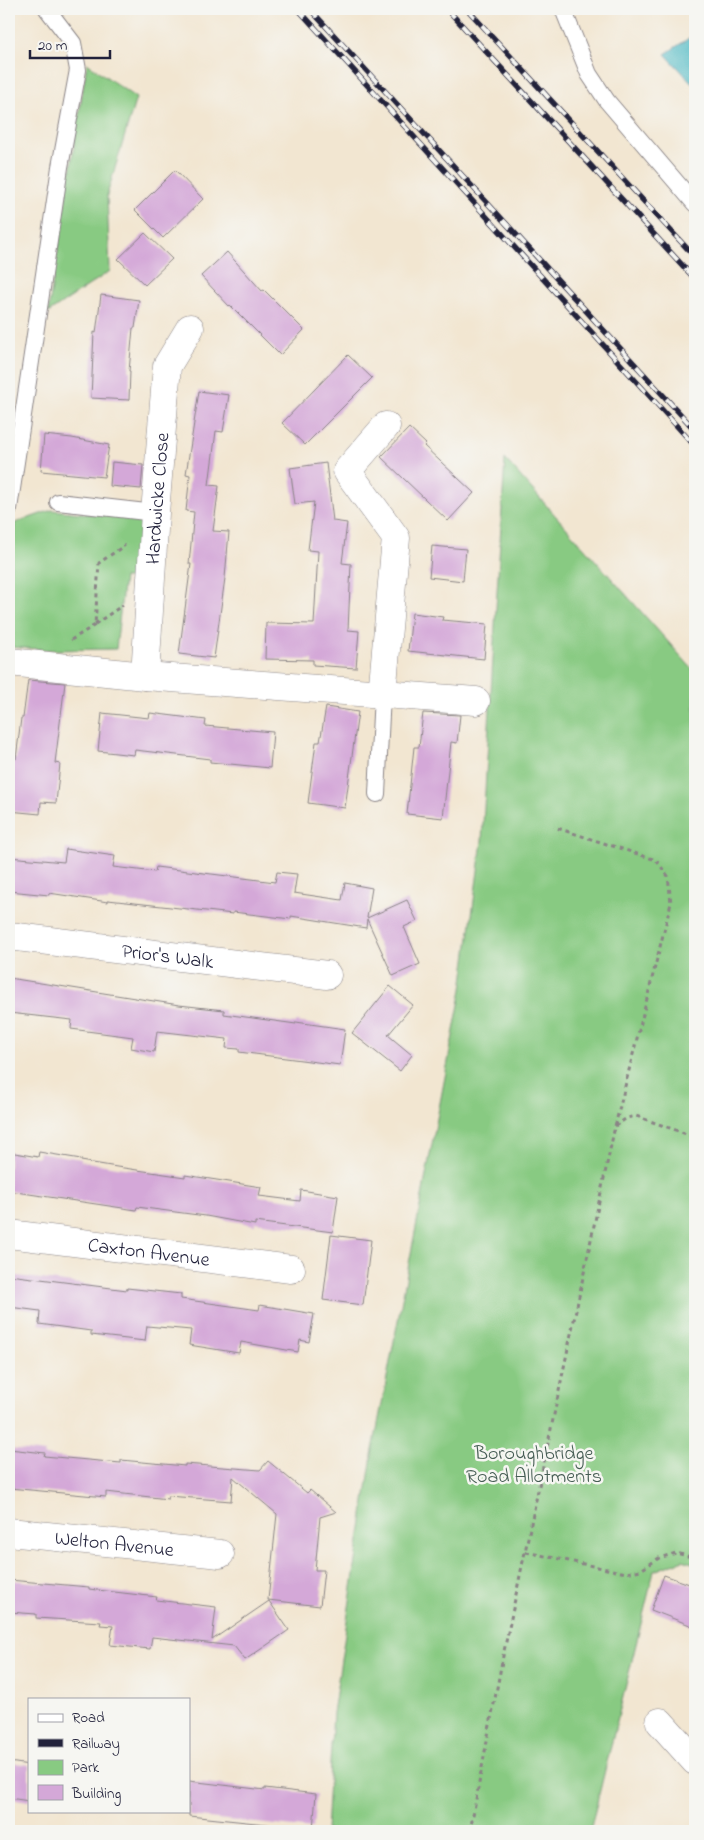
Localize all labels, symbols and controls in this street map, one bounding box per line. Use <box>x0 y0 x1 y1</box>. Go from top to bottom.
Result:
scale bar <box>30 28 110 60</box>
text: 20 m <box>38 35 68 57</box>
street label: Hardwicke Close <box>140 431 179 565</box>
street label: Prior's Walk <box>120 938 215 978</box>
street label: Caxton Avenue <box>86 1232 211 1276</box>
park label: Boroughbridge Road Allotments <box>466 1440 602 1492</box>
street label: Welton Avenue <box>53 1525 175 1566</box>
legend <box>28 1698 190 1812</box>
text: Road <box>72 1707 105 1729</box>
text: Railway <box>72 1733 120 1756</box>
text: Park <box>72 1757 100 1779</box>
text: Building <box>71 1783 121 1806</box>

